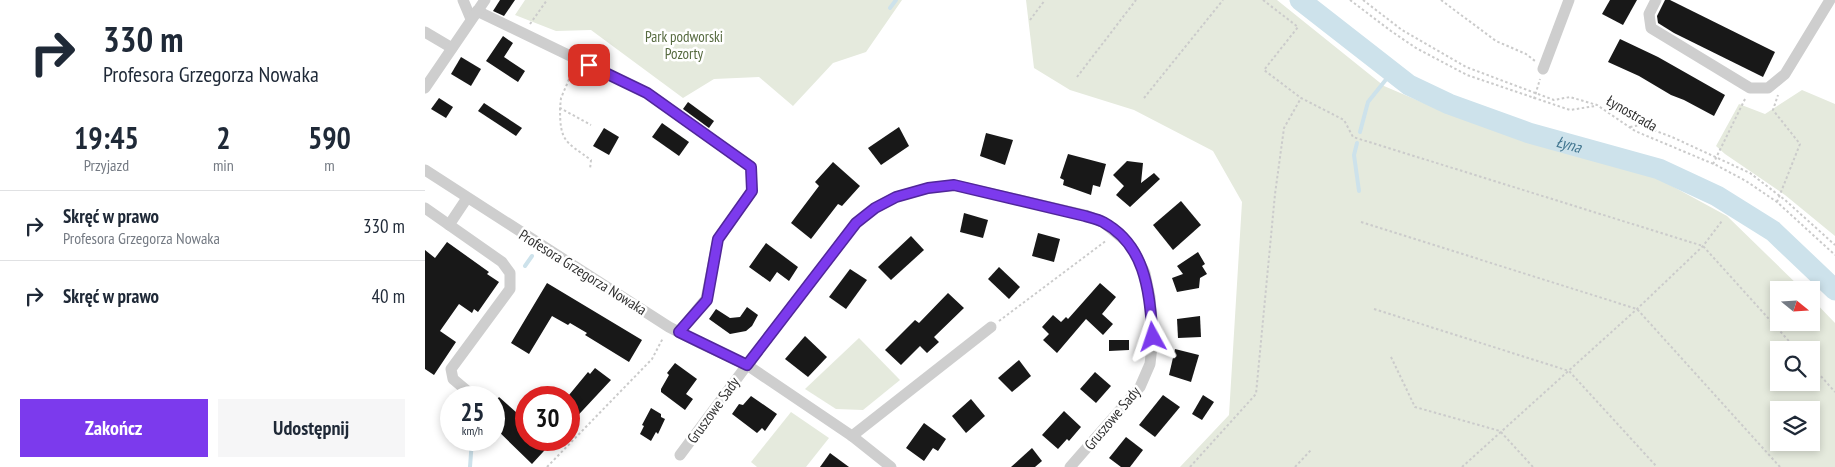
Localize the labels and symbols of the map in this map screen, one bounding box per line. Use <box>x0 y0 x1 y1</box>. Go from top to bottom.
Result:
park label: Park podworski Pozorty <box>645 27 723 63</box>
pin <box>568 44 610 86</box>
street label: Łynostrada <box>1603 91 1661 135</box>
water label: Łyna <box>1554 131 1585 157</box>
street label: Profesora Grzegorza Nowaka <box>516 225 650 319</box>
north arrow <box>1770 281 1820 331</box>
position arrow <box>1126 310 1178 362</box>
street label: Gruszowe Sady <box>683 373 744 447</box>
street label: Gruszowe Sady <box>1080 382 1144 454</box>
speed limit sign: 30 <box>515 386 580 451</box>

